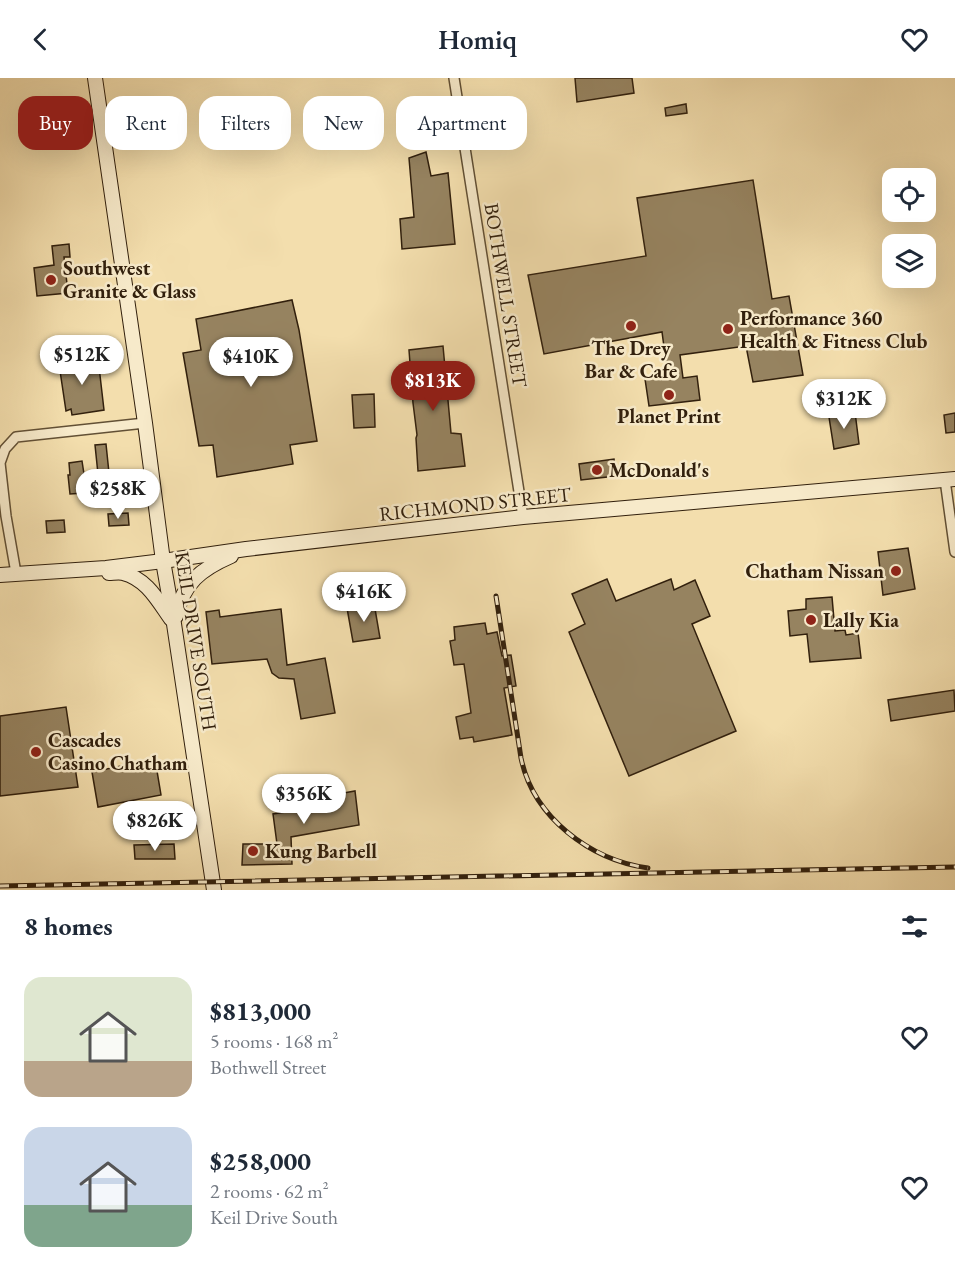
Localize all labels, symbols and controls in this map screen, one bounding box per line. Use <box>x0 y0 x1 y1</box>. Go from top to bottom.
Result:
text: Homiq <box>438 22 517 57</box>
icon: back <box>24 23 57 56</box>
icon: heart <box>898 23 931 56</box>
chip: Buy <box>18 96 93 150</box>
chip: Rent <box>105 96 187 150</box>
chip: Filters <box>199 96 291 150</box>
chip: New <box>303 96 384 150</box>
chip: Apartment <box>396 96 527 150</box>
map controls <box>882 168 936 288</box>
button: locate <box>882 168 936 222</box>
street label: BOTHWELL STREET <box>479 201 533 390</box>
button: layers <box>882 234 936 288</box>
place label: Southwest Granite & Glass <box>63 255 196 304</box>
marker: Southwest Granite & Glass <box>44 273 58 287</box>
place label: Performance 360 Health & Fitness Club <box>740 305 927 354</box>
marker: The Drey Bar & Cafe <box>624 319 638 333</box>
marker: Performance 360 Health & Fitness Club <box>721 322 735 336</box>
pin: $512K <box>40 335 124 386</box>
place label: The Drey Bar & Cafe <box>585 335 677 384</box>
pin: $410K <box>209 337 293 388</box>
text: $512K <box>54 341 110 367</box>
text: $410K <box>223 343 279 369</box>
pin: $813K <box>391 361 475 412</box>
text: $813K <box>405 367 461 393</box>
pin: $312K <box>802 379 886 430</box>
text: $312K <box>816 385 872 411</box>
marker: Planet Print <box>662 388 676 402</box>
place label: Planet Print <box>617 403 721 429</box>
place label: McDonald's <box>609 457 709 483</box>
marker: McDonald's <box>590 463 604 477</box>
pin: $258K <box>76 469 160 520</box>
text: $258K <box>90 475 146 501</box>
street label: RICHMOND STREET <box>378 481 573 527</box>
street label: KEIL DRIVE SOUTH <box>169 549 223 733</box>
place label: Chatham Nissan <box>745 558 884 584</box>
marker: Chatham Nissan <box>889 564 903 578</box>
pin: $416K <box>322 572 406 623</box>
text: $416K <box>336 578 392 604</box>
place label: Lally Kia <box>823 607 899 633</box>
marker: Lally Kia <box>804 613 818 627</box>
place label: Cascades Casino Chatham <box>48 727 188 776</box>
marker: Cascades Casino Chatham <box>29 745 43 759</box>
pin: $356K <box>262 774 346 825</box>
text: $356K <box>276 780 332 806</box>
pin: $826K <box>113 801 197 852</box>
text: $826K <box>127 807 183 833</box>
place label: Kung Barbell <box>265 838 377 864</box>
marker: Kung Barbell <box>246 844 260 858</box>
text: 8 homes <box>24 909 113 943</box>
icon: filters <box>898 910 931 943</box>
text: $813,000 <box>210 994 311 1028</box>
icon: home <box>72 1001 144 1073</box>
icon: heart <box>898 1021 931 1054</box>
text: 5 rooms · 168 m² <box>210 1028 338 1054</box>
text: Bothwell Street <box>210 1054 326 1080</box>
text: $258,000 <box>210 1144 311 1178</box>
icon: home <box>72 1151 144 1223</box>
icon: heart <box>898 1171 931 1204</box>
text: 2 rooms · 62 m² <box>210 1178 329 1204</box>
text: Keil Drive South <box>210 1204 338 1230</box>

